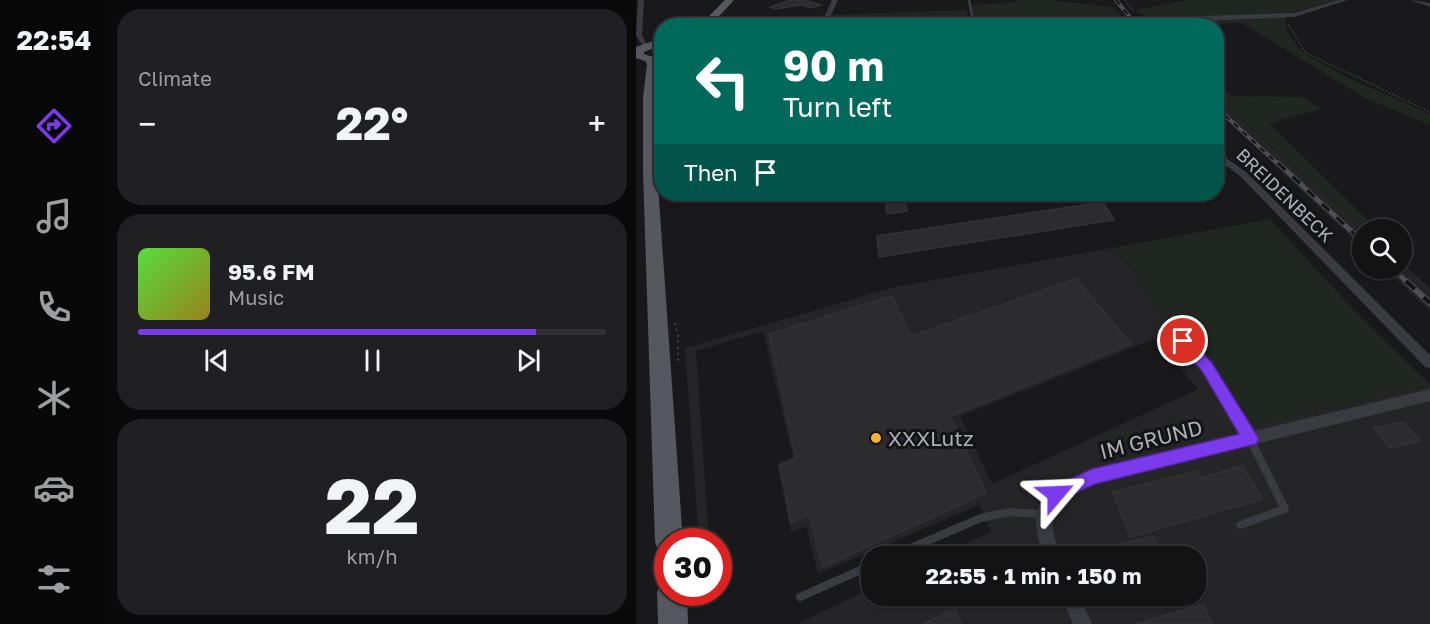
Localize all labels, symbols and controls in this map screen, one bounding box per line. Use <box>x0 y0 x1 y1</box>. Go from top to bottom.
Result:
text: 22:54 <box>17 24 91 56</box>
text: 90 m <box>783 40 884 90</box>
icon: left <box>684 42 762 120</box>
text: Climate <box>138 66 212 90</box>
text: Turn left <box>783 91 892 123</box>
text: 22° <box>336 96 408 150</box>
text: − <box>138 104 156 143</box>
text: + <box>588 104 606 143</box>
icon: directions <box>33 105 75 147</box>
street label: BREIDENBECK <box>1232 143 1338 247</box>
icon: arrive <box>749 156 782 189</box>
text: Then <box>684 159 737 186</box>
icon: music <box>33 195 75 237</box>
map controls <box>1352 219 1412 279</box>
button: search <box>1352 219 1412 279</box>
text: 95.6 FM <box>228 258 315 285</box>
text: Music <box>228 285 284 309</box>
icon: phone <box>33 286 75 328</box>
pin <box>1157 315 1208 366</box>
icon: arrive <box>1166 324 1199 357</box>
icon: previous <box>200 344 233 377</box>
icon: pause <box>356 344 389 377</box>
icon: next <box>512 344 545 377</box>
icon: climate <box>33 377 75 419</box>
street label: IM GRUND <box>1097 414 1205 464</box>
place label: XXXLutz <box>888 425 974 451</box>
marker: XXXLutz <box>869 431 883 445</box>
text: 22 <box>324 458 420 551</box>
position arrow <box>1024 462 1088 526</box>
icon: car <box>33 467 75 509</box>
speed limit sign: 30 <box>654 528 732 606</box>
text: km/h <box>347 544 397 568</box>
icon: filters <box>33 558 75 600</box>
text: 22:55 · 1 min · 150 m <box>925 562 1142 589</box>

